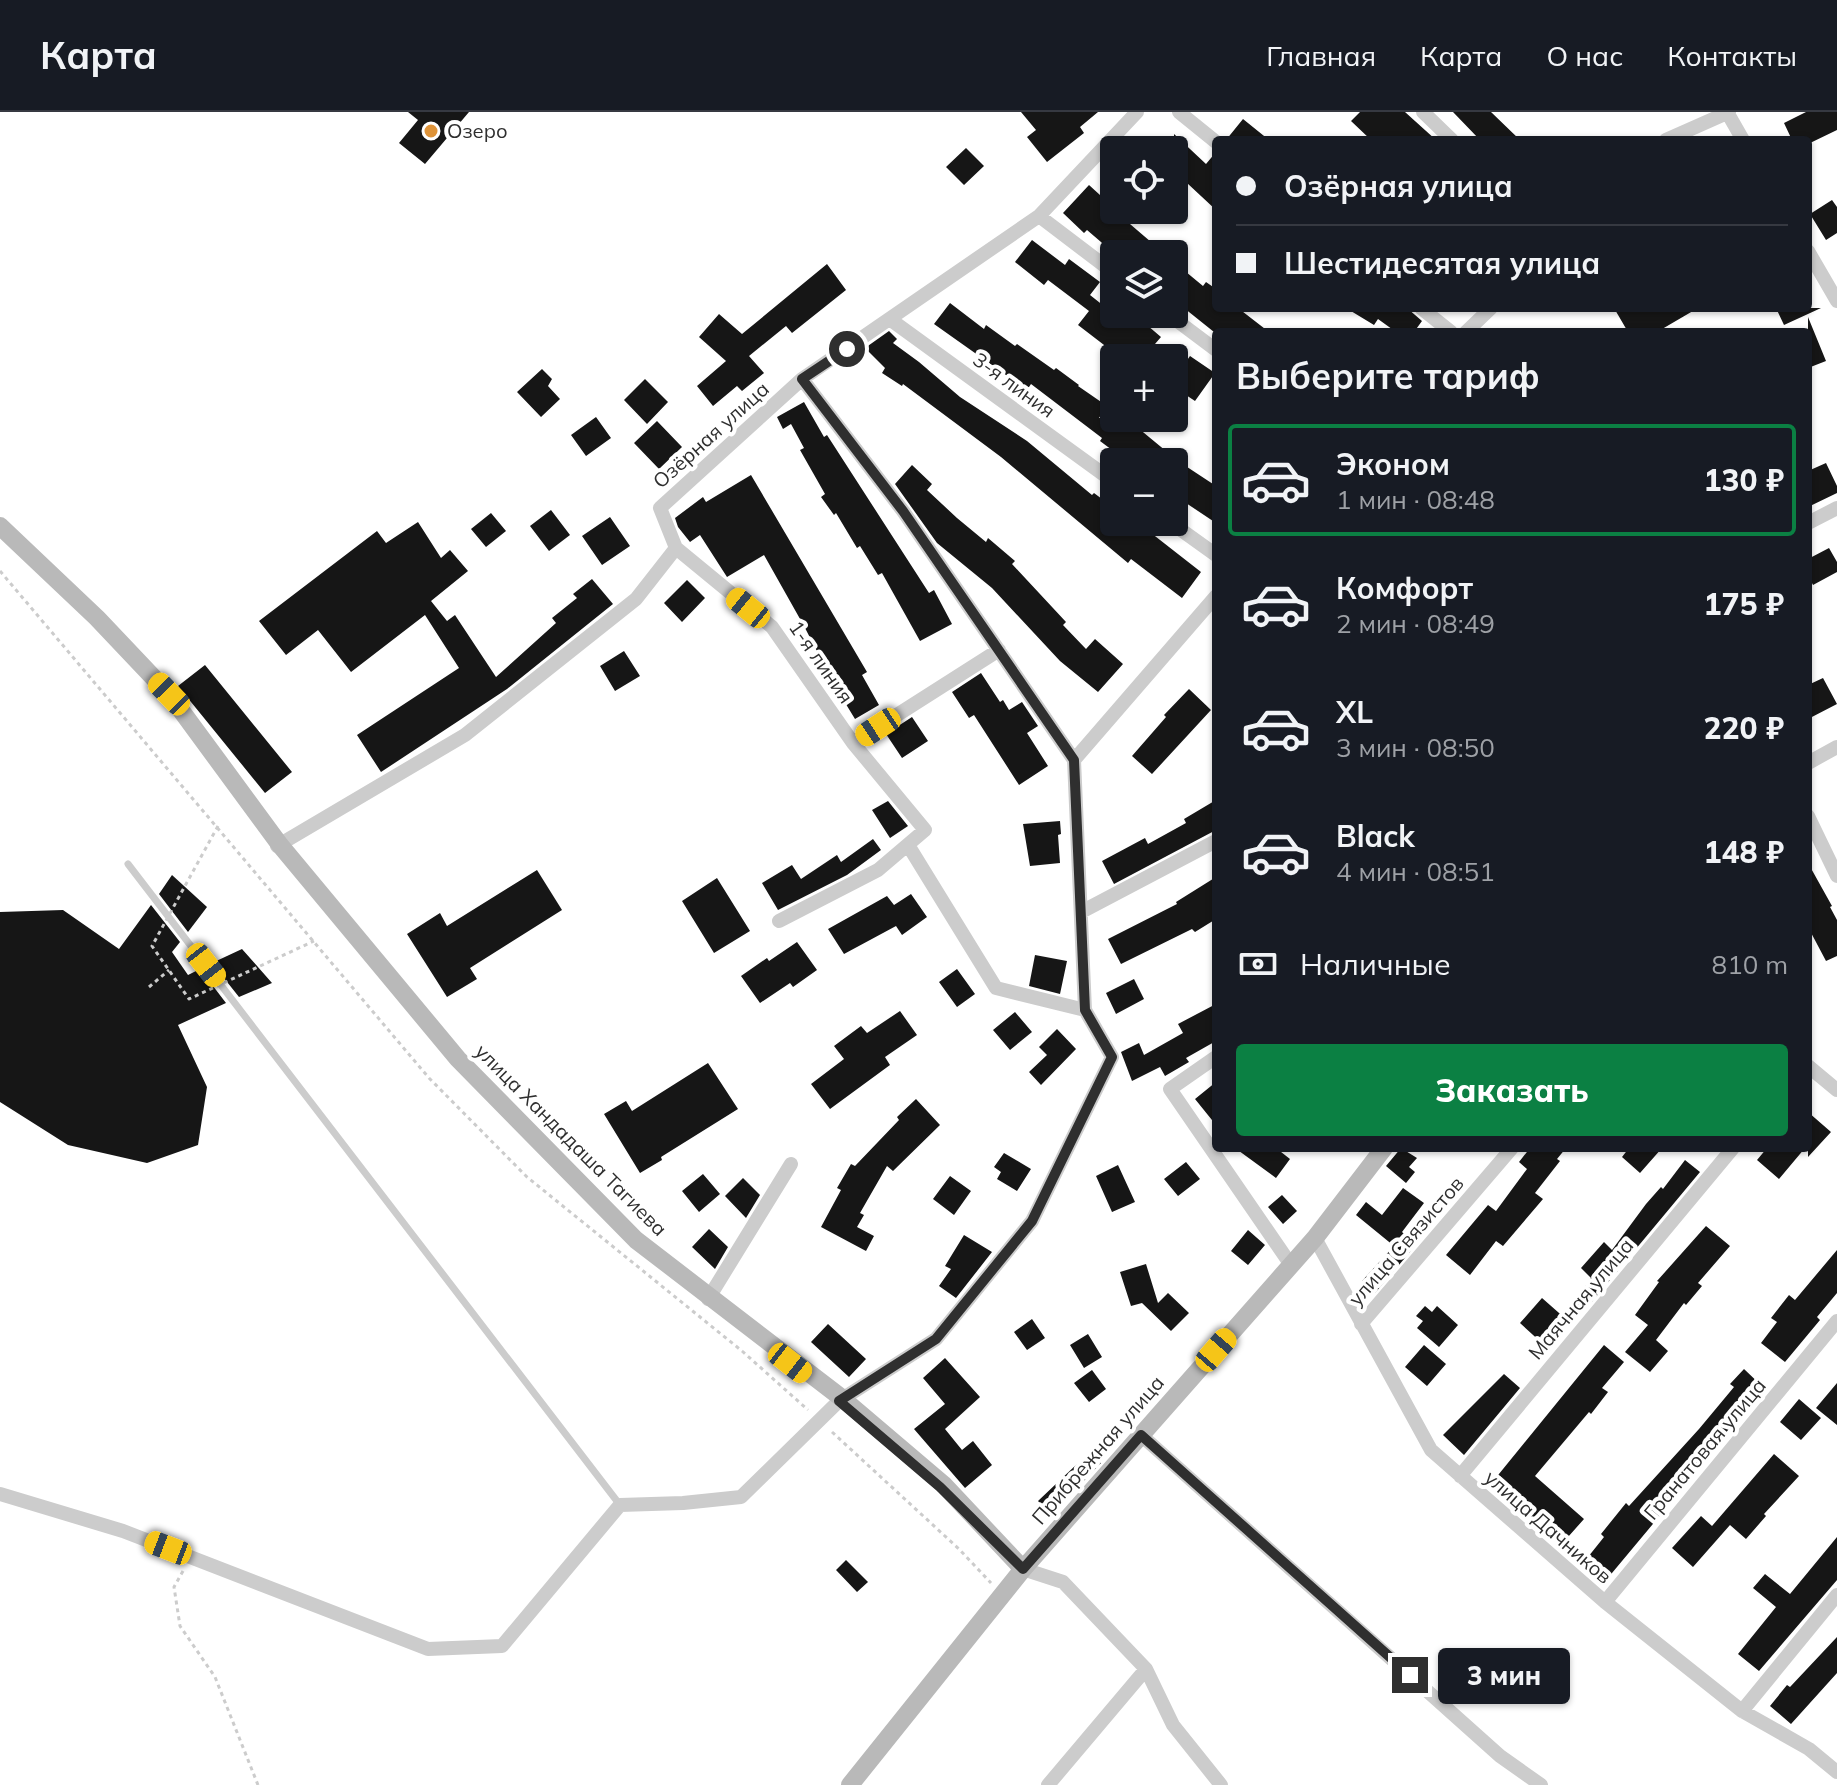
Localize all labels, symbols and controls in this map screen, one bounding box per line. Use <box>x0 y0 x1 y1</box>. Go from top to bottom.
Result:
text: Карта <box>40 31 157 79</box>
text: Главная <box>1266 38 1376 73</box>
text: Карта <box>1420 38 1502 73</box>
text: О нас <box>1546 38 1623 73</box>
text: Контакты <box>1667 38 1797 73</box>
place label: Озеро <box>447 118 508 143</box>
marker: Озеро <box>422 122 440 140</box>
map controls <box>1100 136 1188 536</box>
button: locate <box>1100 136 1188 224</box>
text: Озёрная улица <box>1284 167 1513 205</box>
button: layers <box>1100 240 1188 328</box>
text: Шестидесятая улица <box>1284 244 1600 282</box>
route start <box>829 331 865 367</box>
button: + <box>1100 344 1188 432</box>
street label: 3-я линия <box>968 346 1060 423</box>
text: Выберите тариф <box>1236 353 1540 398</box>
street label: Озёрная улица <box>647 376 774 493</box>
icon: car <box>1240 444 1312 516</box>
text: Эконом <box>1336 445 1450 483</box>
button: − <box>1100 448 1188 536</box>
text: 130 ₽ <box>1704 461 1784 499</box>
text: 1 мин · 08:48 <box>1336 483 1495 516</box>
icon: car <box>1240 568 1312 640</box>
text: Комфорт <box>1336 569 1473 607</box>
car <box>722 584 774 632</box>
text: 175 ₽ <box>1704 585 1784 623</box>
text: 2 мин · 08:49 <box>1336 607 1495 640</box>
street label: 1-я линия <box>784 616 859 708</box>
car <box>144 668 194 720</box>
icon: car <box>1240 692 1312 764</box>
text: XL <box>1336 693 1373 731</box>
car <box>851 704 905 750</box>
text: 220 ₽ <box>1704 709 1784 747</box>
text: 3 мин · 08:50 <box>1336 731 1495 764</box>
icon: car <box>1240 816 1312 888</box>
text: Black <box>1336 817 1415 855</box>
text: 148 ₽ <box>1704 833 1784 871</box>
text: 4 мин · 08:51 <box>1336 855 1495 888</box>
car <box>182 939 230 991</box>
icon: cash <box>1236 942 1280 986</box>
text: Наличные <box>1300 945 1451 983</box>
text: 810 m <box>1712 948 1788 981</box>
street label: улица Хандадаша Тагиева <box>470 1038 673 1241</box>
button: Заказать <box>1236 1044 1788 1136</box>
street label: улица Связистов <box>1343 1171 1469 1311</box>
street label: Маячная улица <box>1523 1233 1638 1364</box>
car <box>1191 1324 1241 1376</box>
car <box>764 1339 816 1387</box>
street label: Прибрежная улица <box>1026 1370 1169 1529</box>
street label: Гранатовая улица <box>1638 1373 1771 1524</box>
street label: улица Дачников <box>1480 1465 1617 1589</box>
car <box>141 1528 195 1568</box>
callout: 3 мин <box>1438 1647 1570 1703</box>
route end <box>1392 1657 1428 1693</box>
text: 3 мин <box>1467 1659 1541 1692</box>

